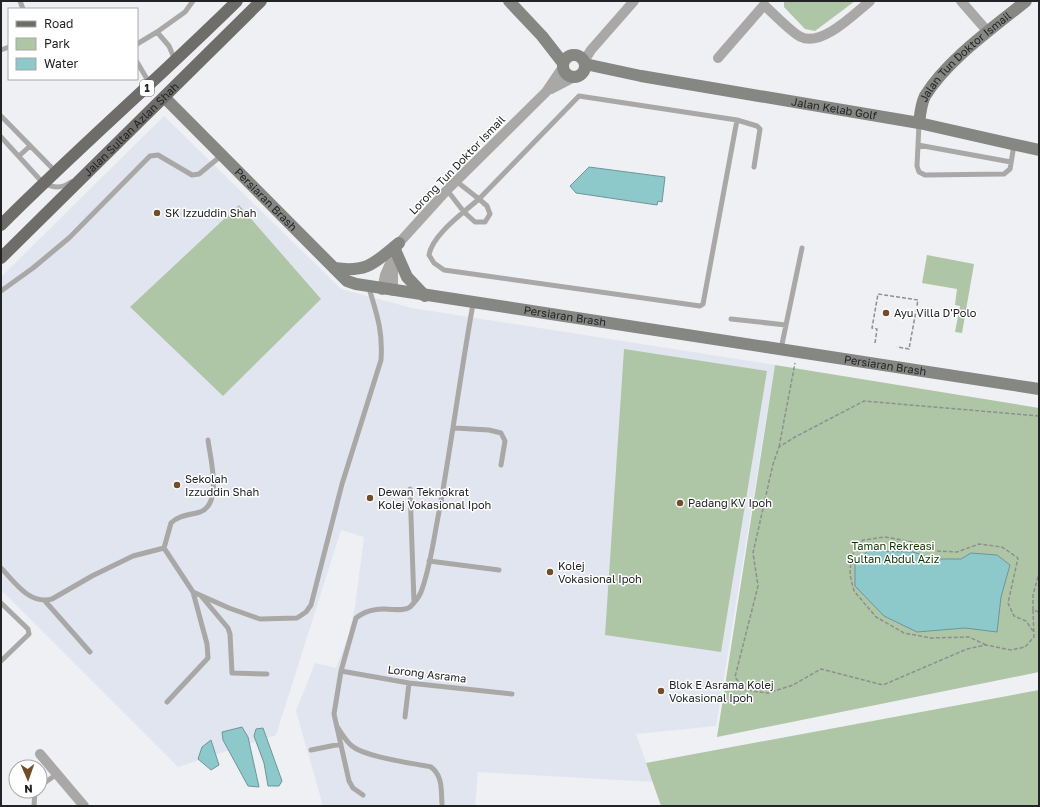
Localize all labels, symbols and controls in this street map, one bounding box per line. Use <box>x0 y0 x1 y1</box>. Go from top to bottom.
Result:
legend <box>8 8 138 80</box>
street label: Jalan Tun Doktor Ismail <box>916 8 1014 104</box>
text: Road <box>44 16 73 31</box>
text: Park <box>44 36 70 51</box>
text: Water <box>44 56 78 71</box>
street label: Jalan Sultan Azlan Shah <box>81 79 181 179</box>
road number: 1 <box>140 80 154 96</box>
street label: Jalan Kelab Golf <box>790 95 878 122</box>
street label: Lorong Tun Doktor Ismail <box>406 112 508 217</box>
street label: Persiaran Brash <box>232 165 300 233</box>
place label: SK Izzuddin Shah <box>165 206 257 219</box>
marker: SK Izzuddin Shah <box>152 208 162 218</box>
street label: Persiaran Brash <box>523 303 607 328</box>
place label: Ayu Villa D'Polo <box>894 306 977 319</box>
marker: Ayu Villa D'Polo <box>881 308 891 318</box>
street label: Persiaran Brash <box>843 352 927 378</box>
place label: Sekolah Izzuddin Shah <box>185 472 259 498</box>
marker: Sekolah Izzuddin Shah <box>172 480 182 490</box>
place label: Dewan Teknokrat Kolej Vokasional Ipoh <box>378 485 491 511</box>
marker: Dewan Teknokrat Kolej Vokasional Ipoh <box>365 493 375 503</box>
place label: Padang KV Ipoh <box>688 496 772 509</box>
marker: Padang KV Ipoh <box>675 498 685 508</box>
park label: Taman Rekreasi Sultan Abdul Aziz <box>847 539 940 565</box>
place label: Kolej Vokasional Ipoh <box>558 559 642 585</box>
marker: Kolej Vokasional Ipoh <box>545 567 555 577</box>
street label: Lorong Asrama <box>387 662 467 685</box>
place label: Blok E Asrama Kolej Vokasional Ipoh <box>669 678 774 704</box>
marker: Blok E Asrama Kolej Vokasional Ipoh <box>656 686 666 696</box>
north arrow <box>8 759 48 799</box>
text: N <box>24 783 33 796</box>

